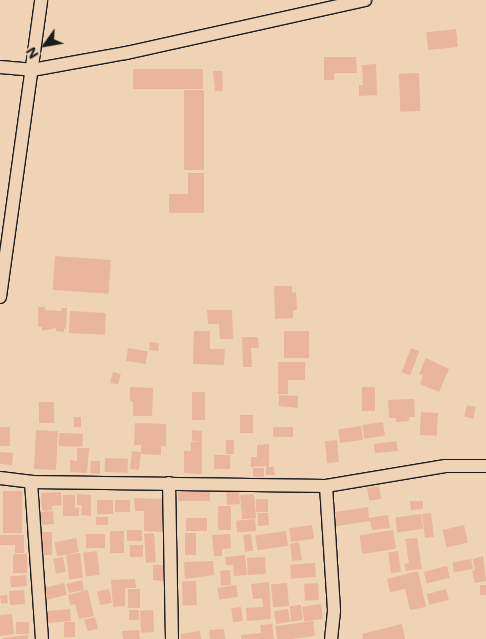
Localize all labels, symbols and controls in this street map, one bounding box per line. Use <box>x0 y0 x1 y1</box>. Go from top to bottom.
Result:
north arrow <box>20 20 70 70</box>
text: N <box>21 44 43 63</box>

